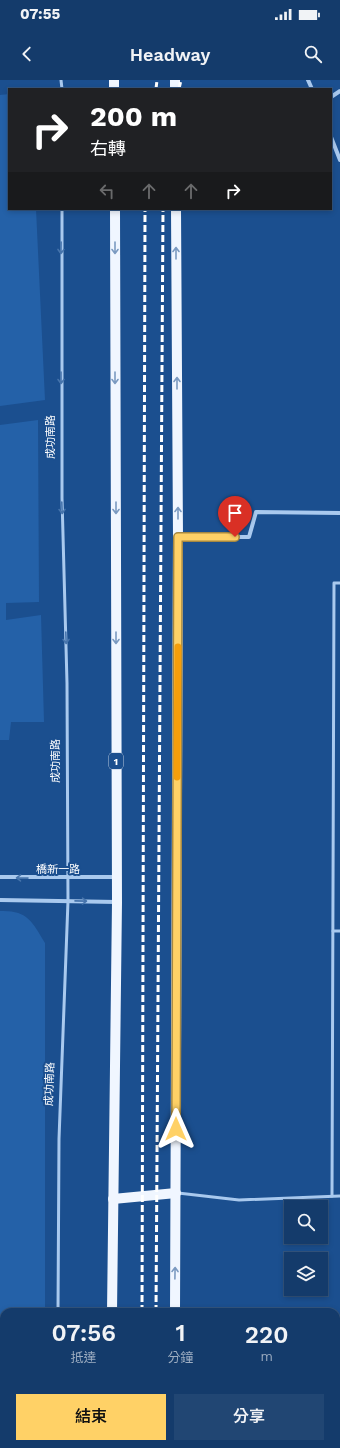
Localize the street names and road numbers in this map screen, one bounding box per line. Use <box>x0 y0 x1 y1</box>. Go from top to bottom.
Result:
street label: 成功南路 <box>44 415 57 459</box>
street label: 成功南路 <box>49 739 62 783</box>
road number: 1 <box>109 753 123 769</box>
street label: 橋新一路 <box>36 863 80 876</box>
street label: 成功南路 <box>42 1062 57 1106</box>

